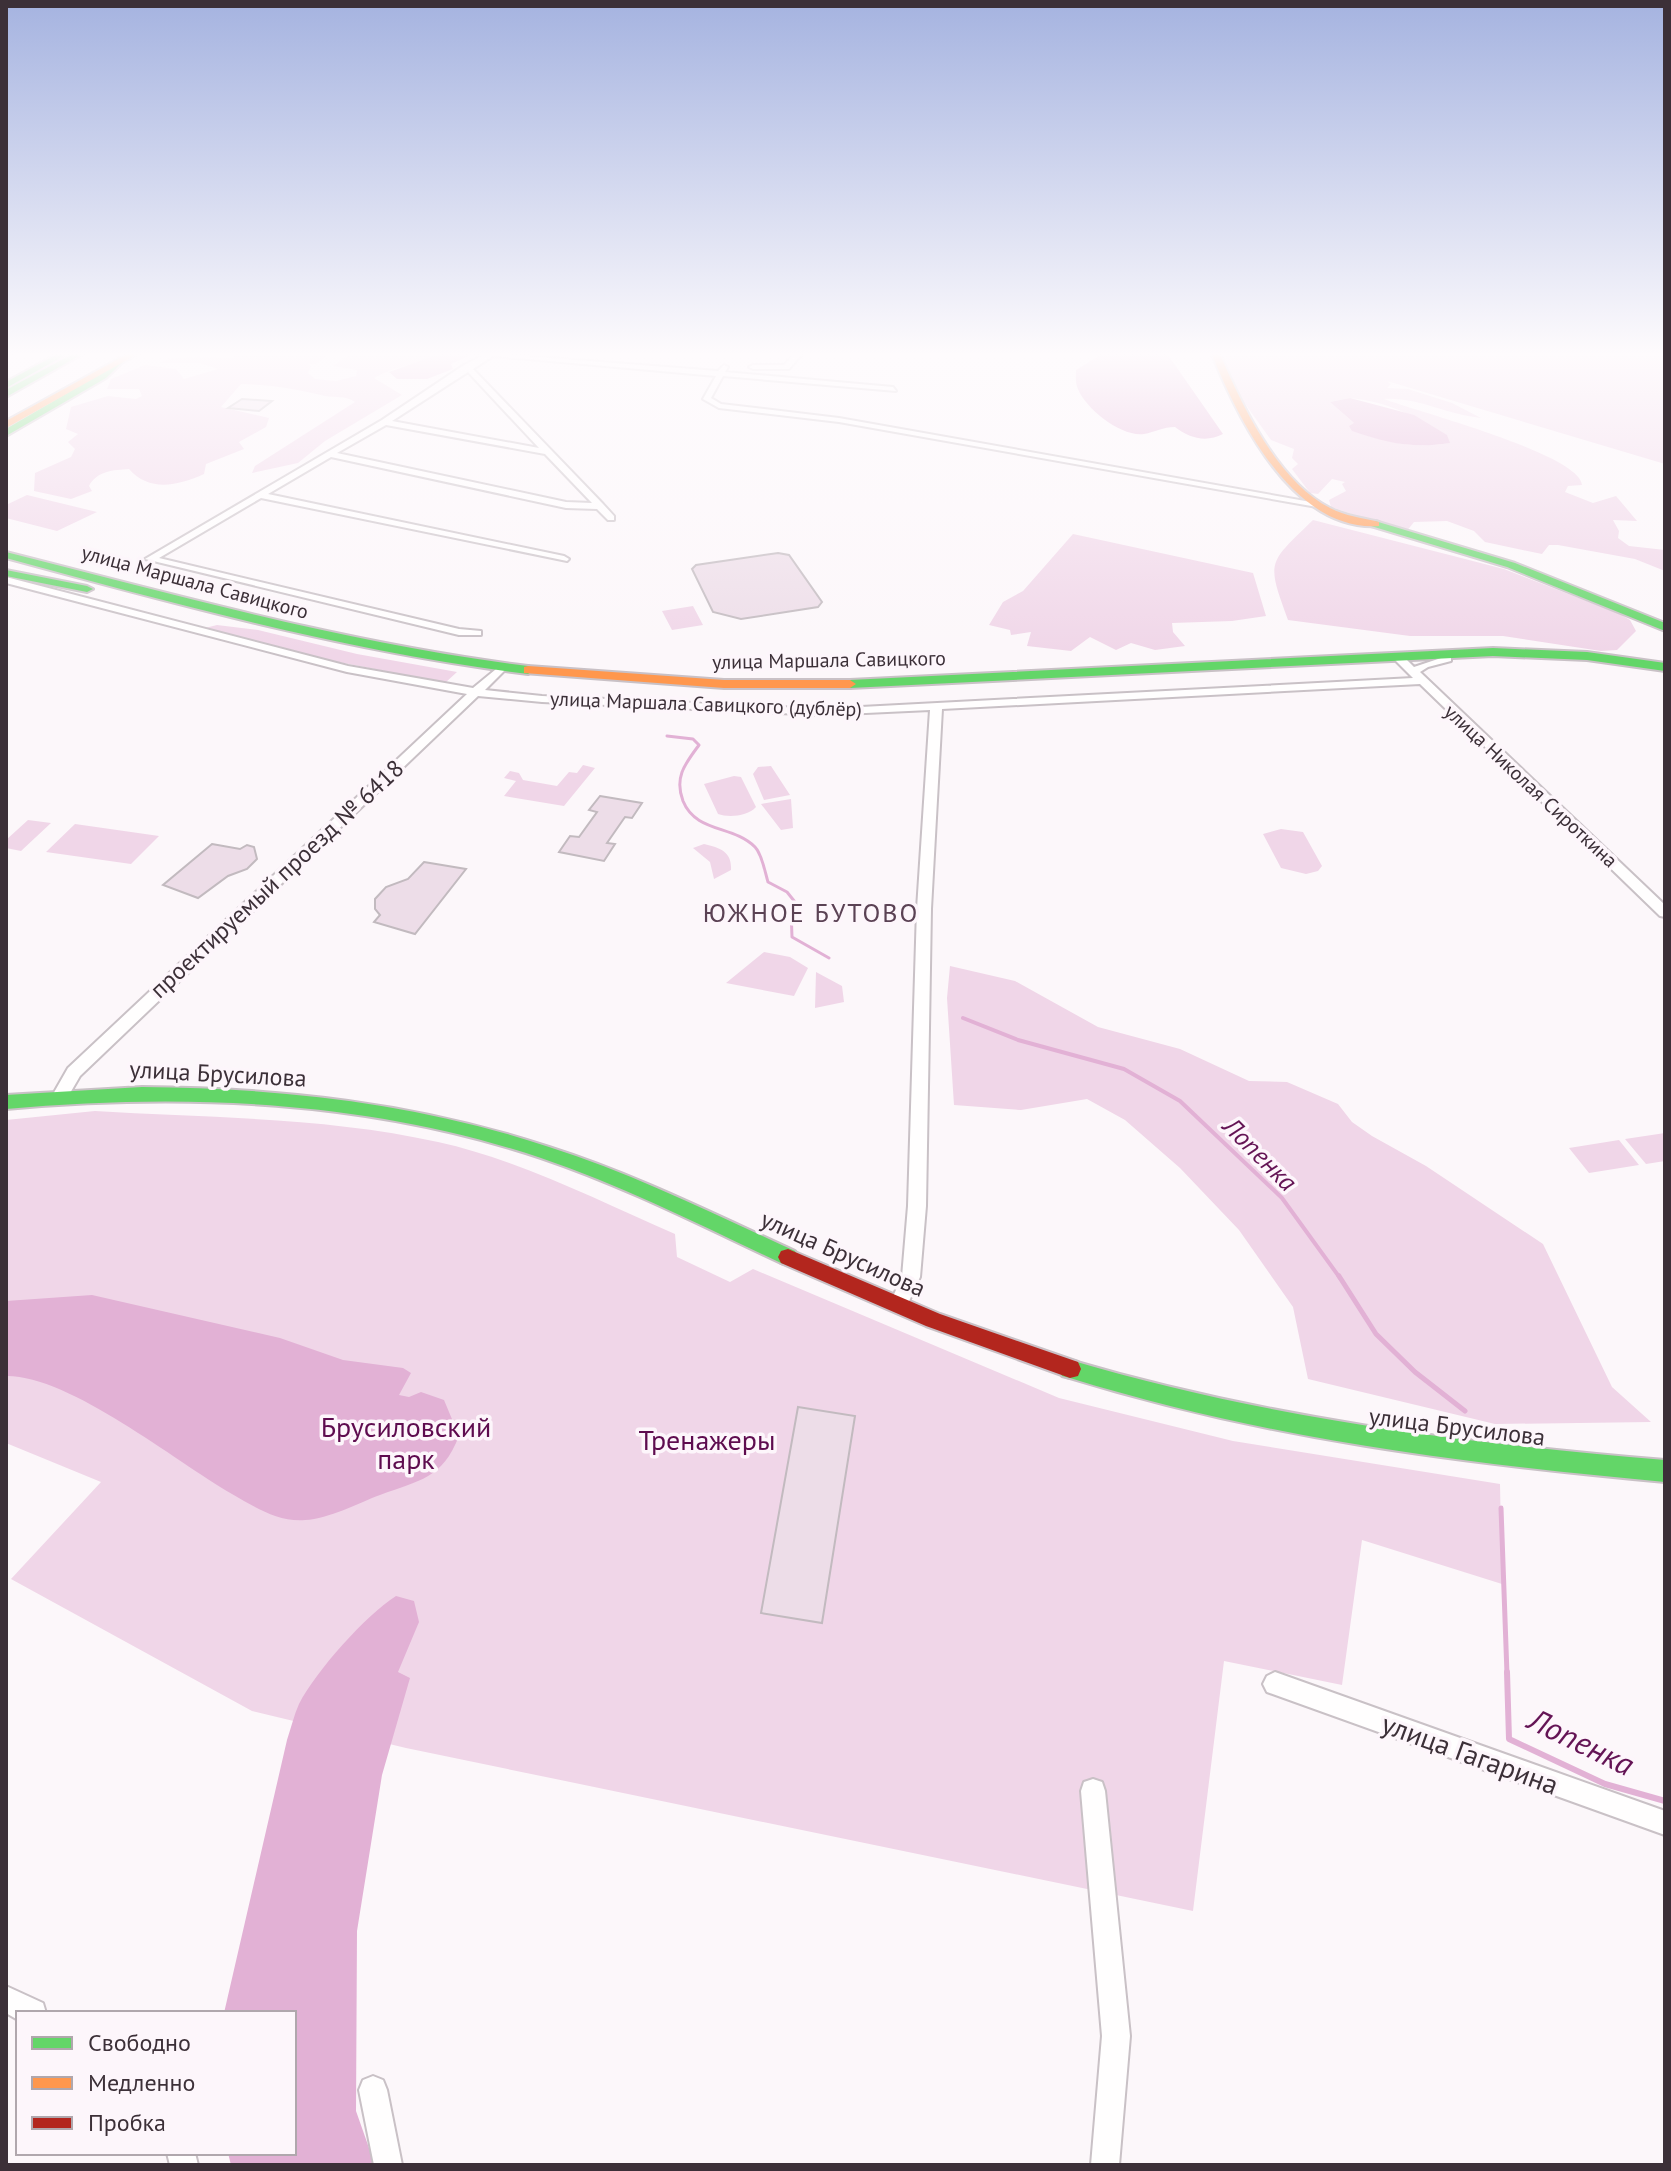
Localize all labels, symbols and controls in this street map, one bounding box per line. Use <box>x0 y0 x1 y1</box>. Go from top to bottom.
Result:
street label: улица Маршала Савицкого <box>79 539 311 625</box>
street label: улица Маршала Савицкого <box>712 645 946 675</box>
street label: улица Маршала Савицкого (дублёр) <box>550 686 862 722</box>
street label: улица Николая Сироткина <box>1439 699 1623 873</box>
street label: проектируемый проезд № 6418 <box>143 753 410 1005</box>
district label: ЮЖНОЕ БУТОВО <box>703 896 919 929</box>
street label: улица Брусилова <box>129 1053 307 1094</box>
water label: Лопенка <box>1215 1108 1305 1198</box>
street label: улица Брусилова <box>756 1203 930 1304</box>
street label: улица Брусилова <box>1367 1400 1547 1453</box>
park label: Брусиловский парк <box>321 1408 491 1477</box>
park label: Тренажеры <box>639 1421 775 1458</box>
water label: Лопенка <box>1520 1697 1642 1785</box>
street label: улица Гагарина <box>1377 1704 1564 1803</box>
legend <box>16 2011 296 2155</box>
text: Свободно <box>88 2027 191 2058</box>
text: Медленно <box>88 2067 195 2098</box>
text: Пробка <box>88 2107 166 2138</box>

